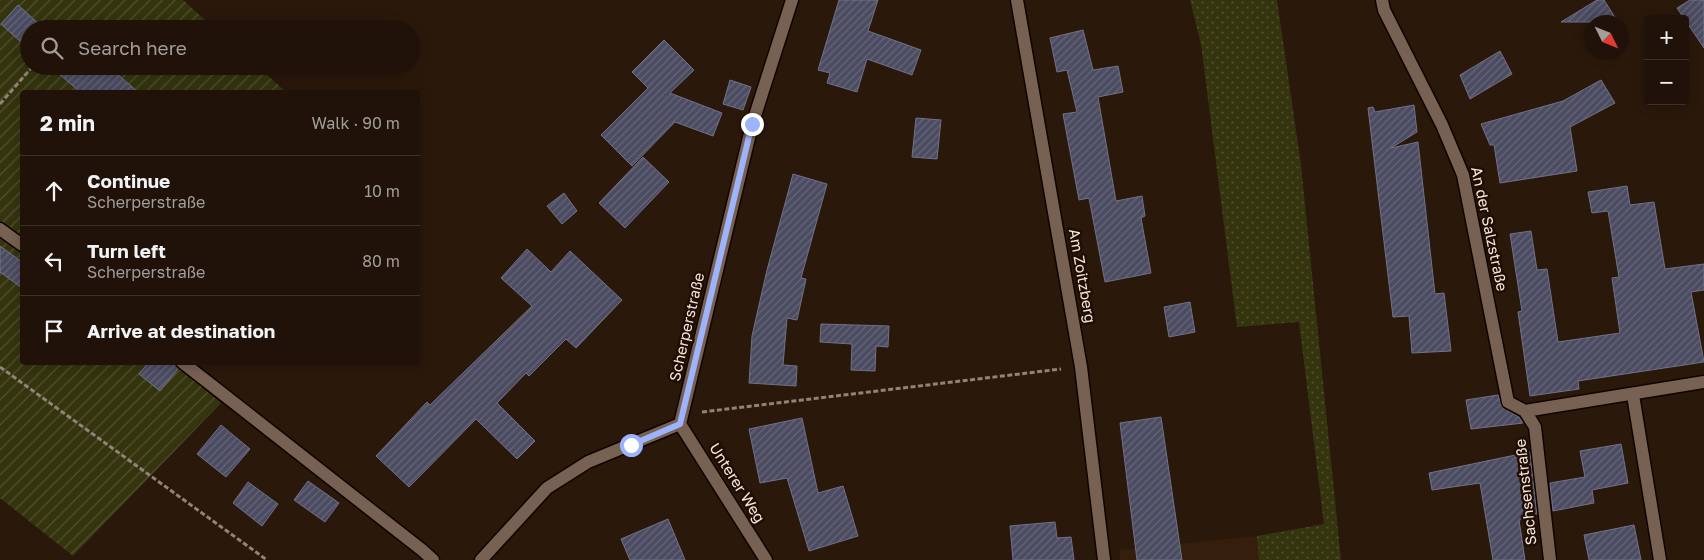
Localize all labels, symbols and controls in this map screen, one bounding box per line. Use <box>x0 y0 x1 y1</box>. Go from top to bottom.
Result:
north arrow <box>1584 15 1629 60</box>
map controls <box>1644 15 1689 105</box>
button: + <box>1644 15 1689 60</box>
search box <box>20 20 420 75</box>
icon: search <box>38 34 66 62</box>
text: Search here <box>78 36 187 59</box>
button: − <box>1644 60 1689 105</box>
text: 2 min <box>40 110 95 136</box>
text: Walk · 90 m <box>312 113 400 133</box>
route end <box>741 113 764 136</box>
street label: An der Salzstraße <box>1468 165 1512 293</box>
text: Continue <box>87 169 170 192</box>
icon: ahead <box>40 177 68 205</box>
text: 10 m <box>364 181 400 201</box>
text: Scherperstraße <box>87 192 205 212</box>
street label: Am Zoitzberg <box>1066 227 1100 324</box>
text: Turn left <box>87 239 166 262</box>
icon: left <box>40 247 68 275</box>
text: 80 m <box>362 251 400 271</box>
text: Scherperstraße <box>87 262 205 282</box>
street label: Scherperstraße <box>665 270 707 383</box>
icon: arrive <box>40 317 68 345</box>
text: Arrive at destination <box>87 319 275 342</box>
route start <box>620 434 643 457</box>
street label: Sachsenstraße <box>1510 438 1540 546</box>
street label: Unterer Weg <box>706 439 769 526</box>

